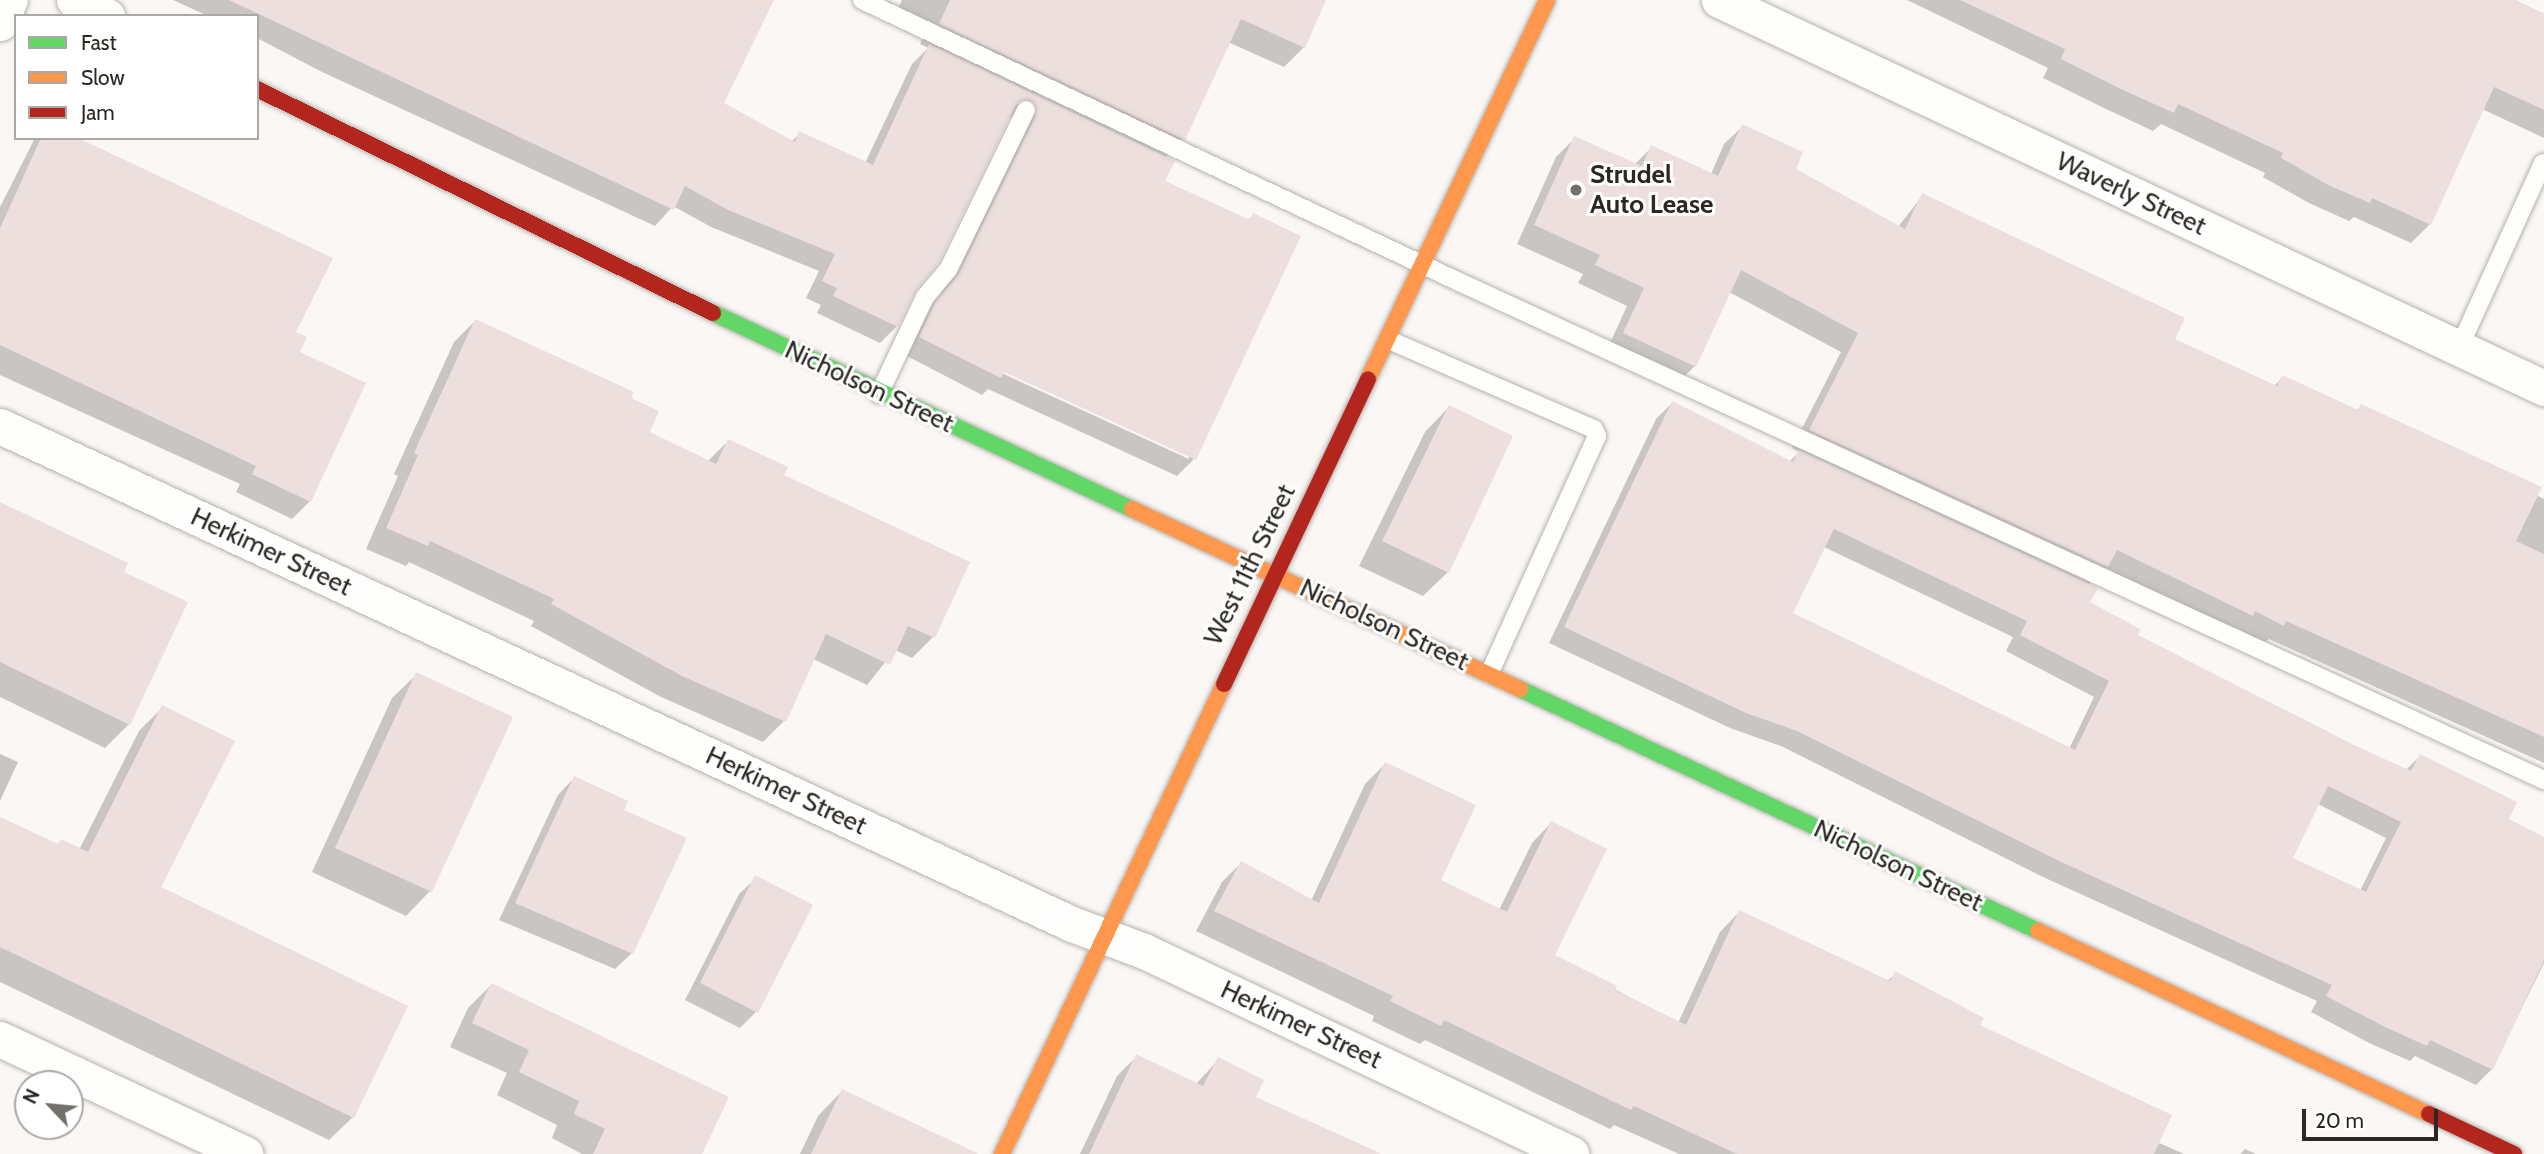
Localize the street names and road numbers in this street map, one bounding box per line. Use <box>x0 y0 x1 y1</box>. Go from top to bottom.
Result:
street label: Waverly Street <box>2051 146 2211 242</box>
street label: Nicholson Street <box>780 334 958 440</box>
street label: West 11th Street <box>1198 480 1302 650</box>
street label: Herkimer Street <box>186 501 356 603</box>
street label: Nicholson Street <box>1295 572 1473 678</box>
street label: Herkimer Street <box>701 740 871 842</box>
street label: Nicholson Street <box>1809 813 1987 919</box>
street label: Herkimer Street <box>1216 974 1386 1076</box>

